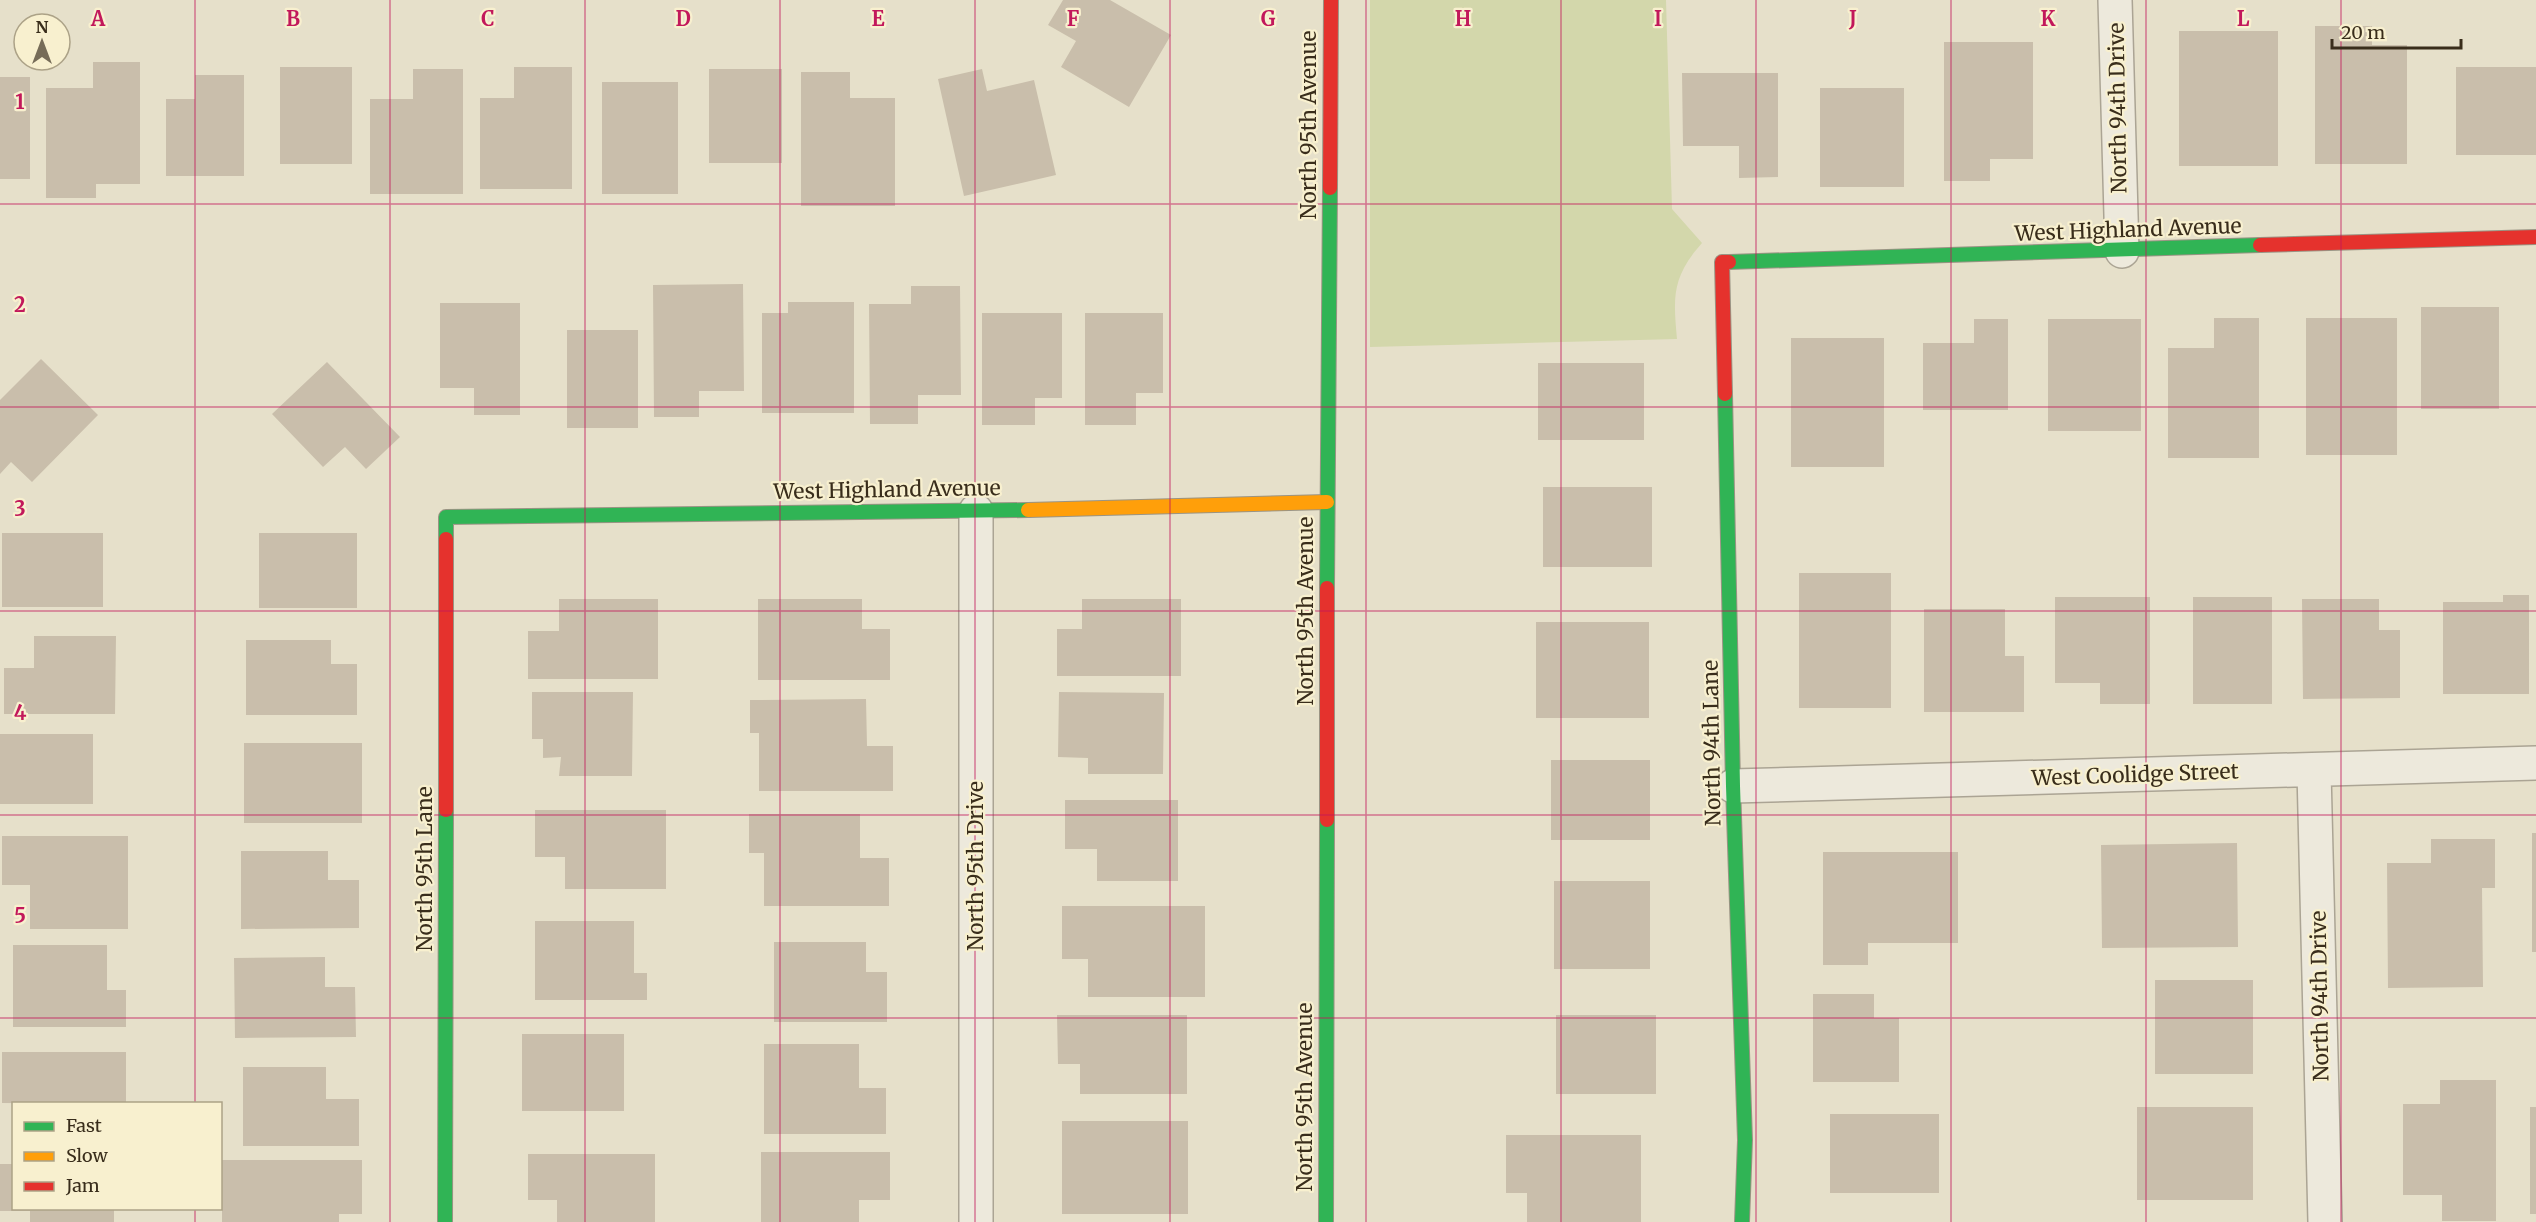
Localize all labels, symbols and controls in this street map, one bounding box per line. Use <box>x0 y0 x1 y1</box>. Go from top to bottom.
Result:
text: A <box>90 6 106 31</box>
text: B <box>286 6 300 31</box>
text: C <box>481 6 495 31</box>
text: D <box>675 6 691 31</box>
text: E <box>871 6 885 31</box>
text: F <box>1067 6 1080 31</box>
text: G <box>1261 6 1276 31</box>
text: H <box>1455 6 1471 31</box>
text: I <box>1654 6 1662 31</box>
text: J <box>1848 6 1857 31</box>
text: K <box>2041 6 2056 31</box>
text: L <box>2237 6 2250 31</box>
north arrow <box>12 12 72 72</box>
scale bar <box>2332 12 2461 50</box>
text: N <box>36 17 49 37</box>
text: 20 m <box>2341 21 2385 44</box>
street label: North 94th Drive <box>2103 22 2132 194</box>
street label: North 95th Avenue <box>1295 30 1322 220</box>
text: 1 <box>15 89 25 114</box>
street label: West Highland Avenue <box>2013 212 2242 247</box>
text: 2 <box>14 292 26 317</box>
street label: West Highland Avenue <box>772 474 1001 505</box>
text: 3 <box>14 496 26 521</box>
street label: North 95th Avenue <box>1292 516 1319 706</box>
street label: North 94th Lane <box>1697 660 1726 826</box>
text: 4 <box>14 700 27 725</box>
street label: West Coolidge Street <box>2030 757 2239 792</box>
street label: North 95th Drive <box>962 781 989 951</box>
street label: North 95th Lane <box>411 786 438 952</box>
text: 5 <box>14 903 26 928</box>
street label: North 94th Drive <box>2305 910 2334 1082</box>
street label: North 95th Avenue <box>1291 1002 1318 1192</box>
legend <box>12 1102 222 1210</box>
text: Fast <box>66 1114 102 1137</box>
text: Slow <box>66 1144 109 1167</box>
text: Jam <box>65 1174 100 1197</box>

